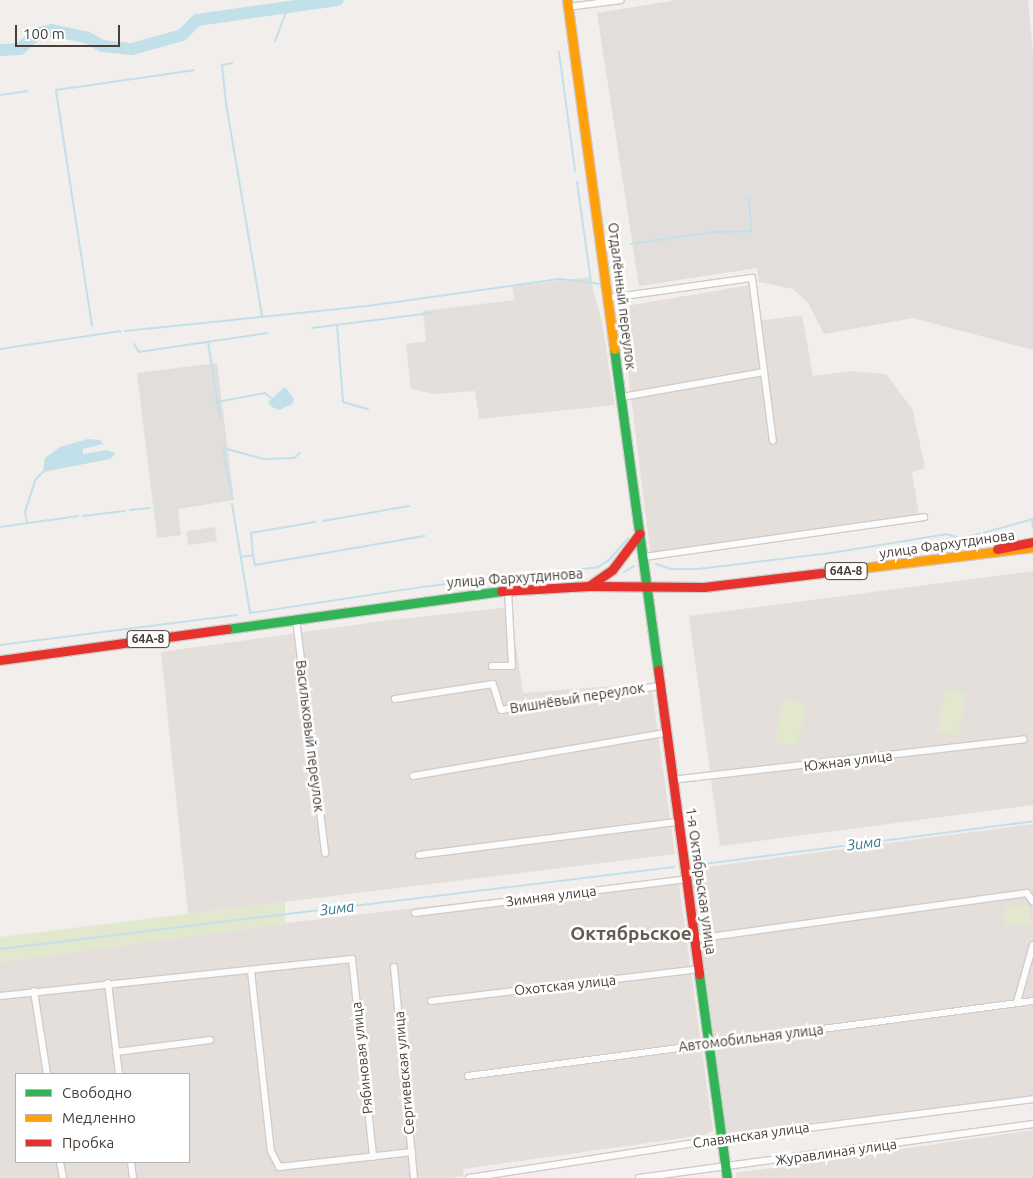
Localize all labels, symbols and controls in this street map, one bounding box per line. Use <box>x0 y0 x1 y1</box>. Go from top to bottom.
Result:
scale bar <box>18 15 122 47</box>
text: 100 m <box>23 25 65 42</box>
street label: Отдалённый переулок <box>605 221 639 371</box>
street label: улица Фархутдинова <box>878 526 1016 562</box>
road number: 64А-8 <box>824 562 868 580</box>
street label: улица Фархутдинова <box>446 565 584 591</box>
road number: 64А-8 <box>126 630 170 648</box>
street label: Васильковый переулок <box>292 659 328 813</box>
street label: Вишнёвый переулок <box>509 679 645 717</box>
street label: Южная улица <box>803 747 893 775</box>
street label: 1-я Октябрьская улица <box>682 806 720 956</box>
water label: Зима <box>846 832 882 854</box>
street label: Зимняя улица <box>505 882 597 910</box>
water label: Зима <box>319 897 355 919</box>
district label: Октябрьское <box>570 923 692 945</box>
street label: Охотская улица <box>513 971 617 999</box>
street label: Рябиновая улица <box>348 1001 376 1115</box>
street label: Сергиевская улица <box>390 1011 418 1135</box>
street label: Автомобильная улица <box>678 1021 824 1055</box>
legend <box>15 1073 190 1163</box>
text: Свободно <box>62 1084 132 1101</box>
text: Медленно <box>62 1109 136 1126</box>
street label: Славянская улица <box>692 1118 810 1152</box>
text: Пробка <box>62 1134 114 1151</box>
street label: Журавлиная улица <box>774 1135 898 1169</box>

